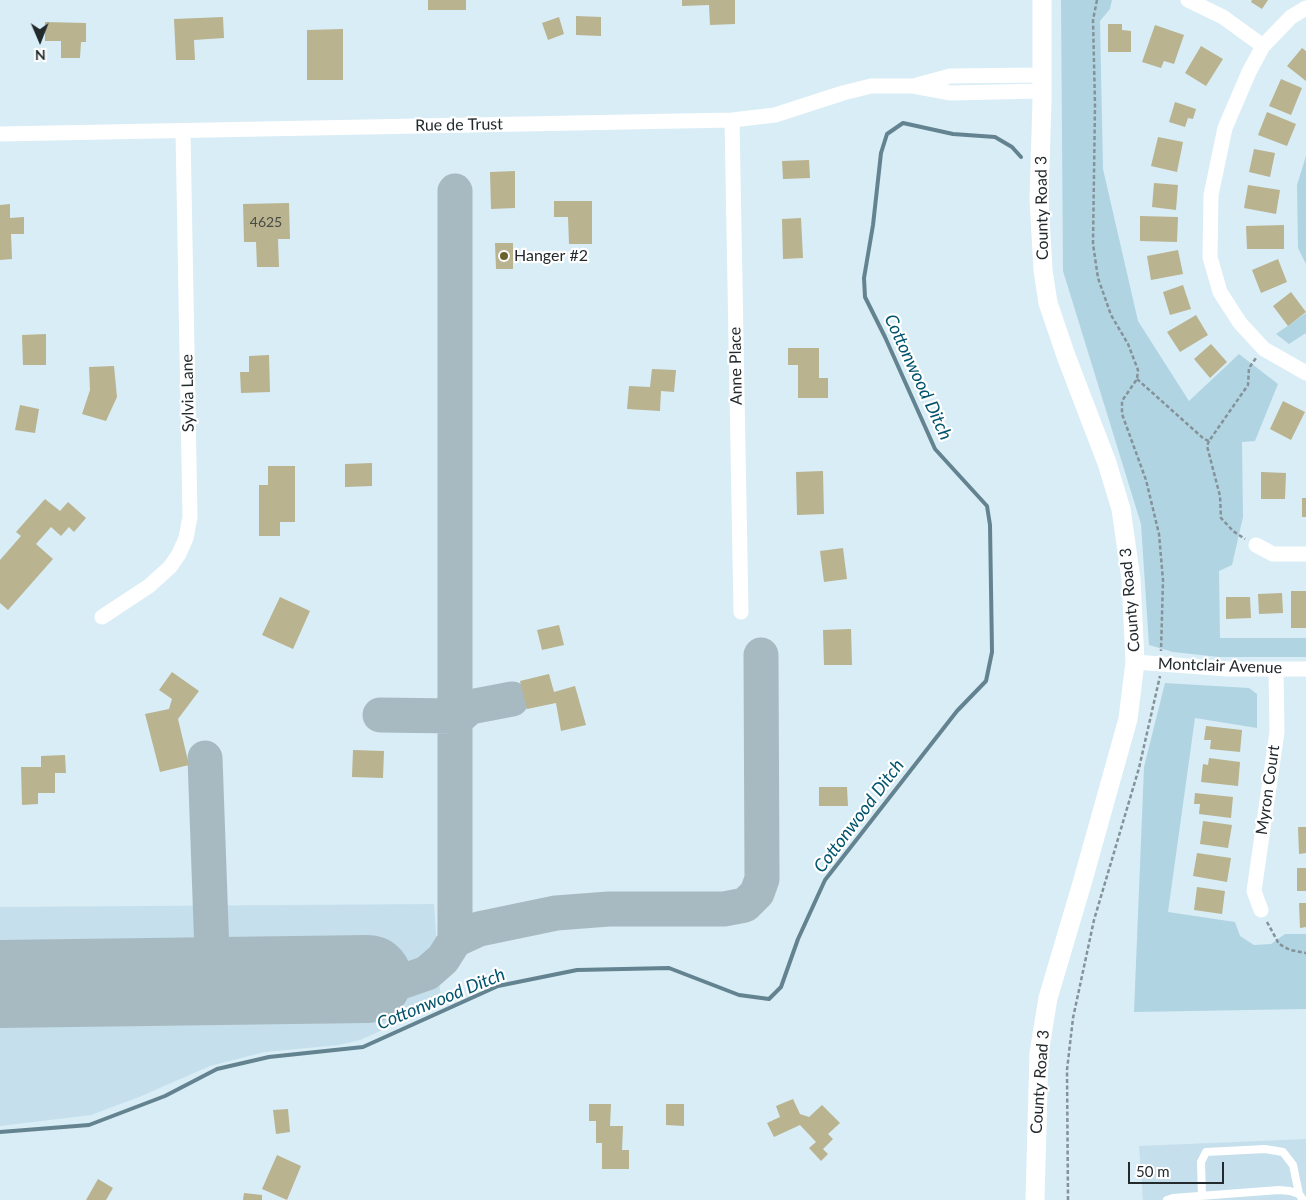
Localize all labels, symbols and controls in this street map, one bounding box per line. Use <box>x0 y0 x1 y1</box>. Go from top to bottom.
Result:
north arrow <box>15 15 65 65</box>
text: N <box>35 47 46 64</box>
street label: Rue de Trust <box>415 115 503 135</box>
street label: County Road 3 <box>1031 156 1053 260</box>
house number: 4625 <box>250 214 282 230</box>
place label: Hanger #2 <box>514 246 588 266</box>
marker: Hanger #2 <box>498 250 510 262</box>
water label: Cottonwood Ditch <box>879 311 957 443</box>
street label: Anne Place <box>726 327 746 405</box>
street label: Sylvia Lane <box>178 354 198 432</box>
street label: County Road 3 <box>1116 547 1144 653</box>
street label: Montclair Avenue <box>1158 654 1282 678</box>
street label: Myron Court <box>1252 744 1284 836</box>
water label: Cottonwood Ditch <box>809 755 909 877</box>
water label: Cottonwood Ditch <box>374 963 508 1035</box>
street label: County Road 3 <box>1027 1029 1053 1135</box>
scale bar <box>1131 1152 1227 1184</box>
text: 50 m <box>1136 1162 1170 1180</box>

